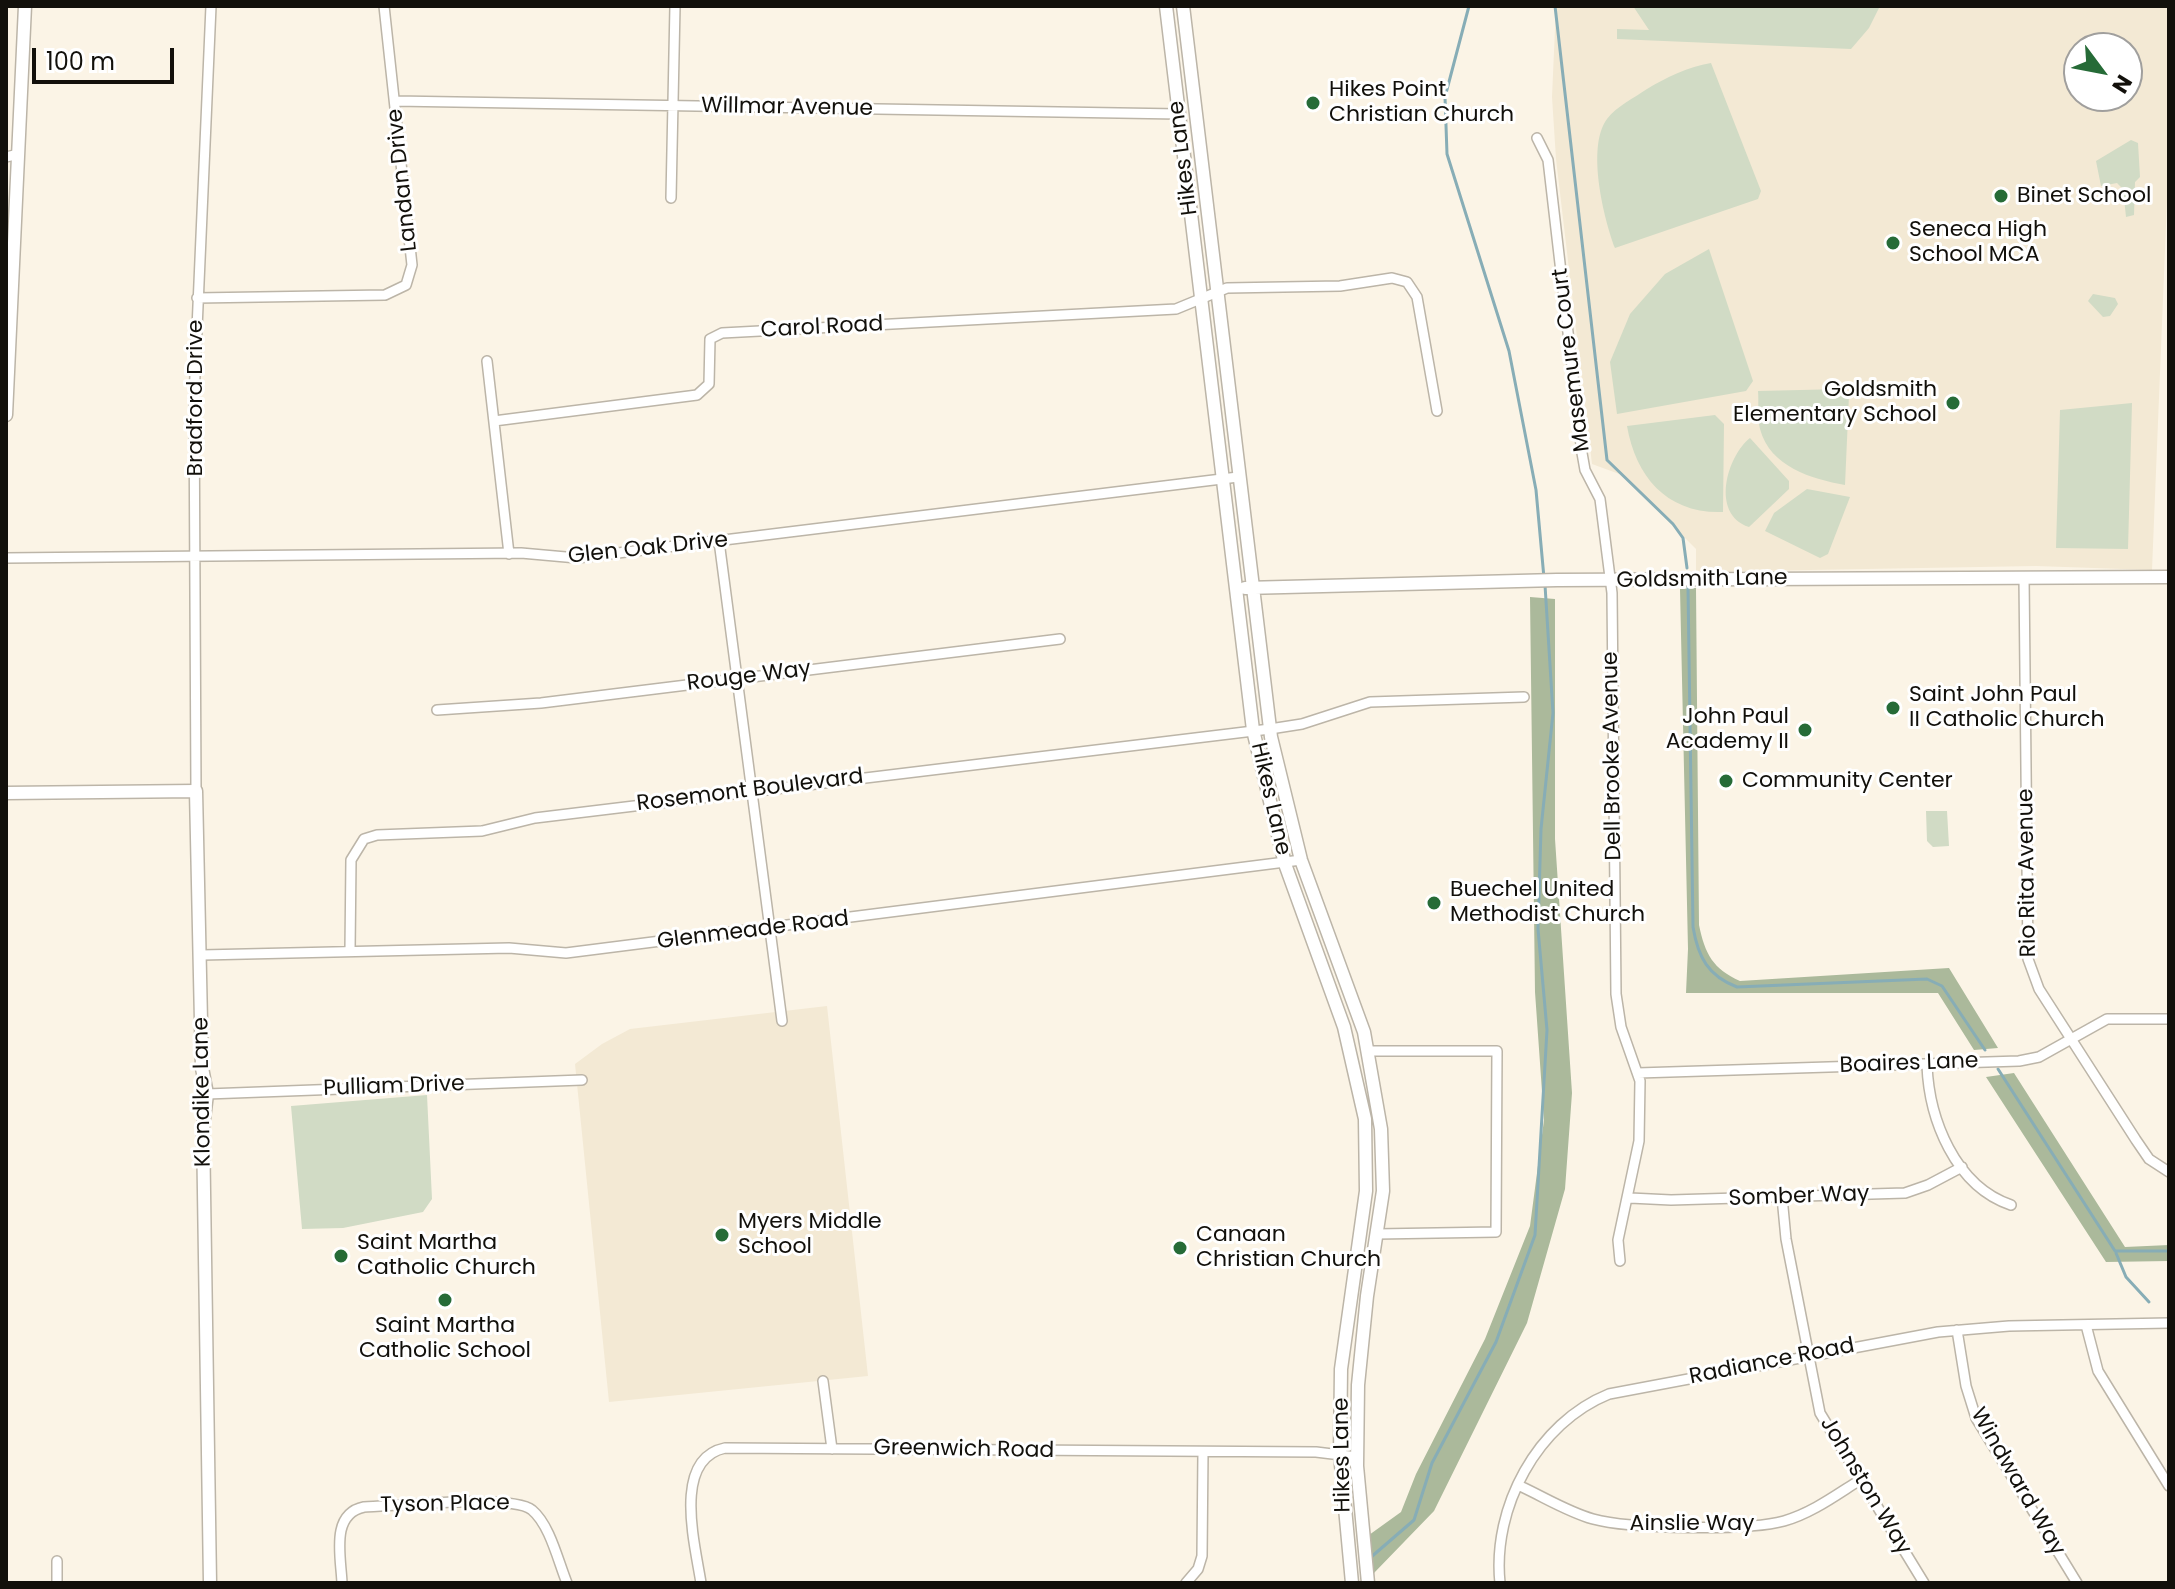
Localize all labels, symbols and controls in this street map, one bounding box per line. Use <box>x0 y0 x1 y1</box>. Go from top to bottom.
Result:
scale bar <box>36 32 178 82</box>
north arrow <box>2063 32 2143 112</box>
text: 100 m <box>46 45 115 78</box>
text: N <box>2105 69 2140 99</box>
place label: Hikes Point Christian Church <box>1329 77 1514 128</box>
street label: Willmar Avenue <box>701 93 873 123</box>
marker: Hikes Point Christian Church <box>1304 94 1322 112</box>
street label: Hikes Lane <box>1164 99 1204 217</box>
street label: Landan Drive <box>382 107 424 253</box>
place label: Binet School <box>2017 183 2151 209</box>
marker: Binet School <box>1992 187 2010 205</box>
place label: Seneca High School MCA <box>1909 217 2047 268</box>
marker: Seneca High School MCA <box>1884 234 1902 252</box>
street label: Masemure Court <box>1548 267 1596 453</box>
street label: Carol Road <box>760 312 884 344</box>
street label: Bradford Drive <box>183 320 209 476</box>
place label: Goldsmith Elementary School <box>1733 377 1937 428</box>
marker: Goldsmith Elementary School <box>1944 394 1962 412</box>
street label: Glen Oak Drive <box>567 527 729 571</box>
street label: Goldsmith Lane <box>1616 565 1788 595</box>
street label: Dell Brooke Avenue <box>1598 651 1628 861</box>
street label: Rouge Way <box>686 656 812 698</box>
place label: Saint John Paul II Catholic Church <box>1909 682 2105 734</box>
marker: Saint John Paul II Catholic Church <box>1884 699 1902 717</box>
place label: John Paul Academy II <box>1666 704 1789 756</box>
marker: John Paul Academy II <box>1796 721 1814 739</box>
street label: Hikes Lane <box>1244 740 1296 858</box>
street label: Rosemont Boulevard <box>635 764 865 818</box>
place label: Community Center <box>1742 768 1953 794</box>
marker: Community Center <box>1717 772 1735 790</box>
street label: Rio Rita Avenue <box>2013 788 2043 958</box>
place label: Buechel United Methodist Church <box>1450 877 1645 928</box>
marker: Buechel United Methodist Church <box>1425 894 1443 912</box>
street label: Glenmeade Road <box>656 906 850 956</box>
street label: Klondike Lane <box>188 1017 218 1167</box>
street label: Boaires Lane <box>1839 1048 1979 1080</box>
street label: Pulliam Drive <box>323 1071 465 1103</box>
street label: Somber Way <box>1728 1181 1870 1213</box>
place label: Myers Middle School <box>738 1209 882 1260</box>
place label: Canaan Christian Church <box>1196 1222 1381 1274</box>
marker: Myers Middle School <box>713 1226 731 1244</box>
place label: Saint Martha Catholic Church <box>357 1230 536 1282</box>
marker: Canaan Christian Church <box>1171 1239 1189 1257</box>
marker: Saint Martha Catholic Church <box>332 1247 350 1265</box>
marker: Saint Martha Catholic School <box>436 1291 454 1309</box>
place label: Saint Martha Catholic School <box>359 1313 531 1364</box>
street label: Radiance Road <box>1687 1333 1857 1391</box>
street label: Hikes Lane <box>1329 1397 1357 1513</box>
street label: Windward Way <box>1964 1403 2070 1561</box>
street label: Johnston Way <box>1813 1412 1917 1560</box>
street label: Greenwich Road <box>873 1435 1055 1465</box>
street label: Tyson Place <box>380 1491 510 1519</box>
street label: Ainslie Way <box>1630 1511 1754 1537</box>

